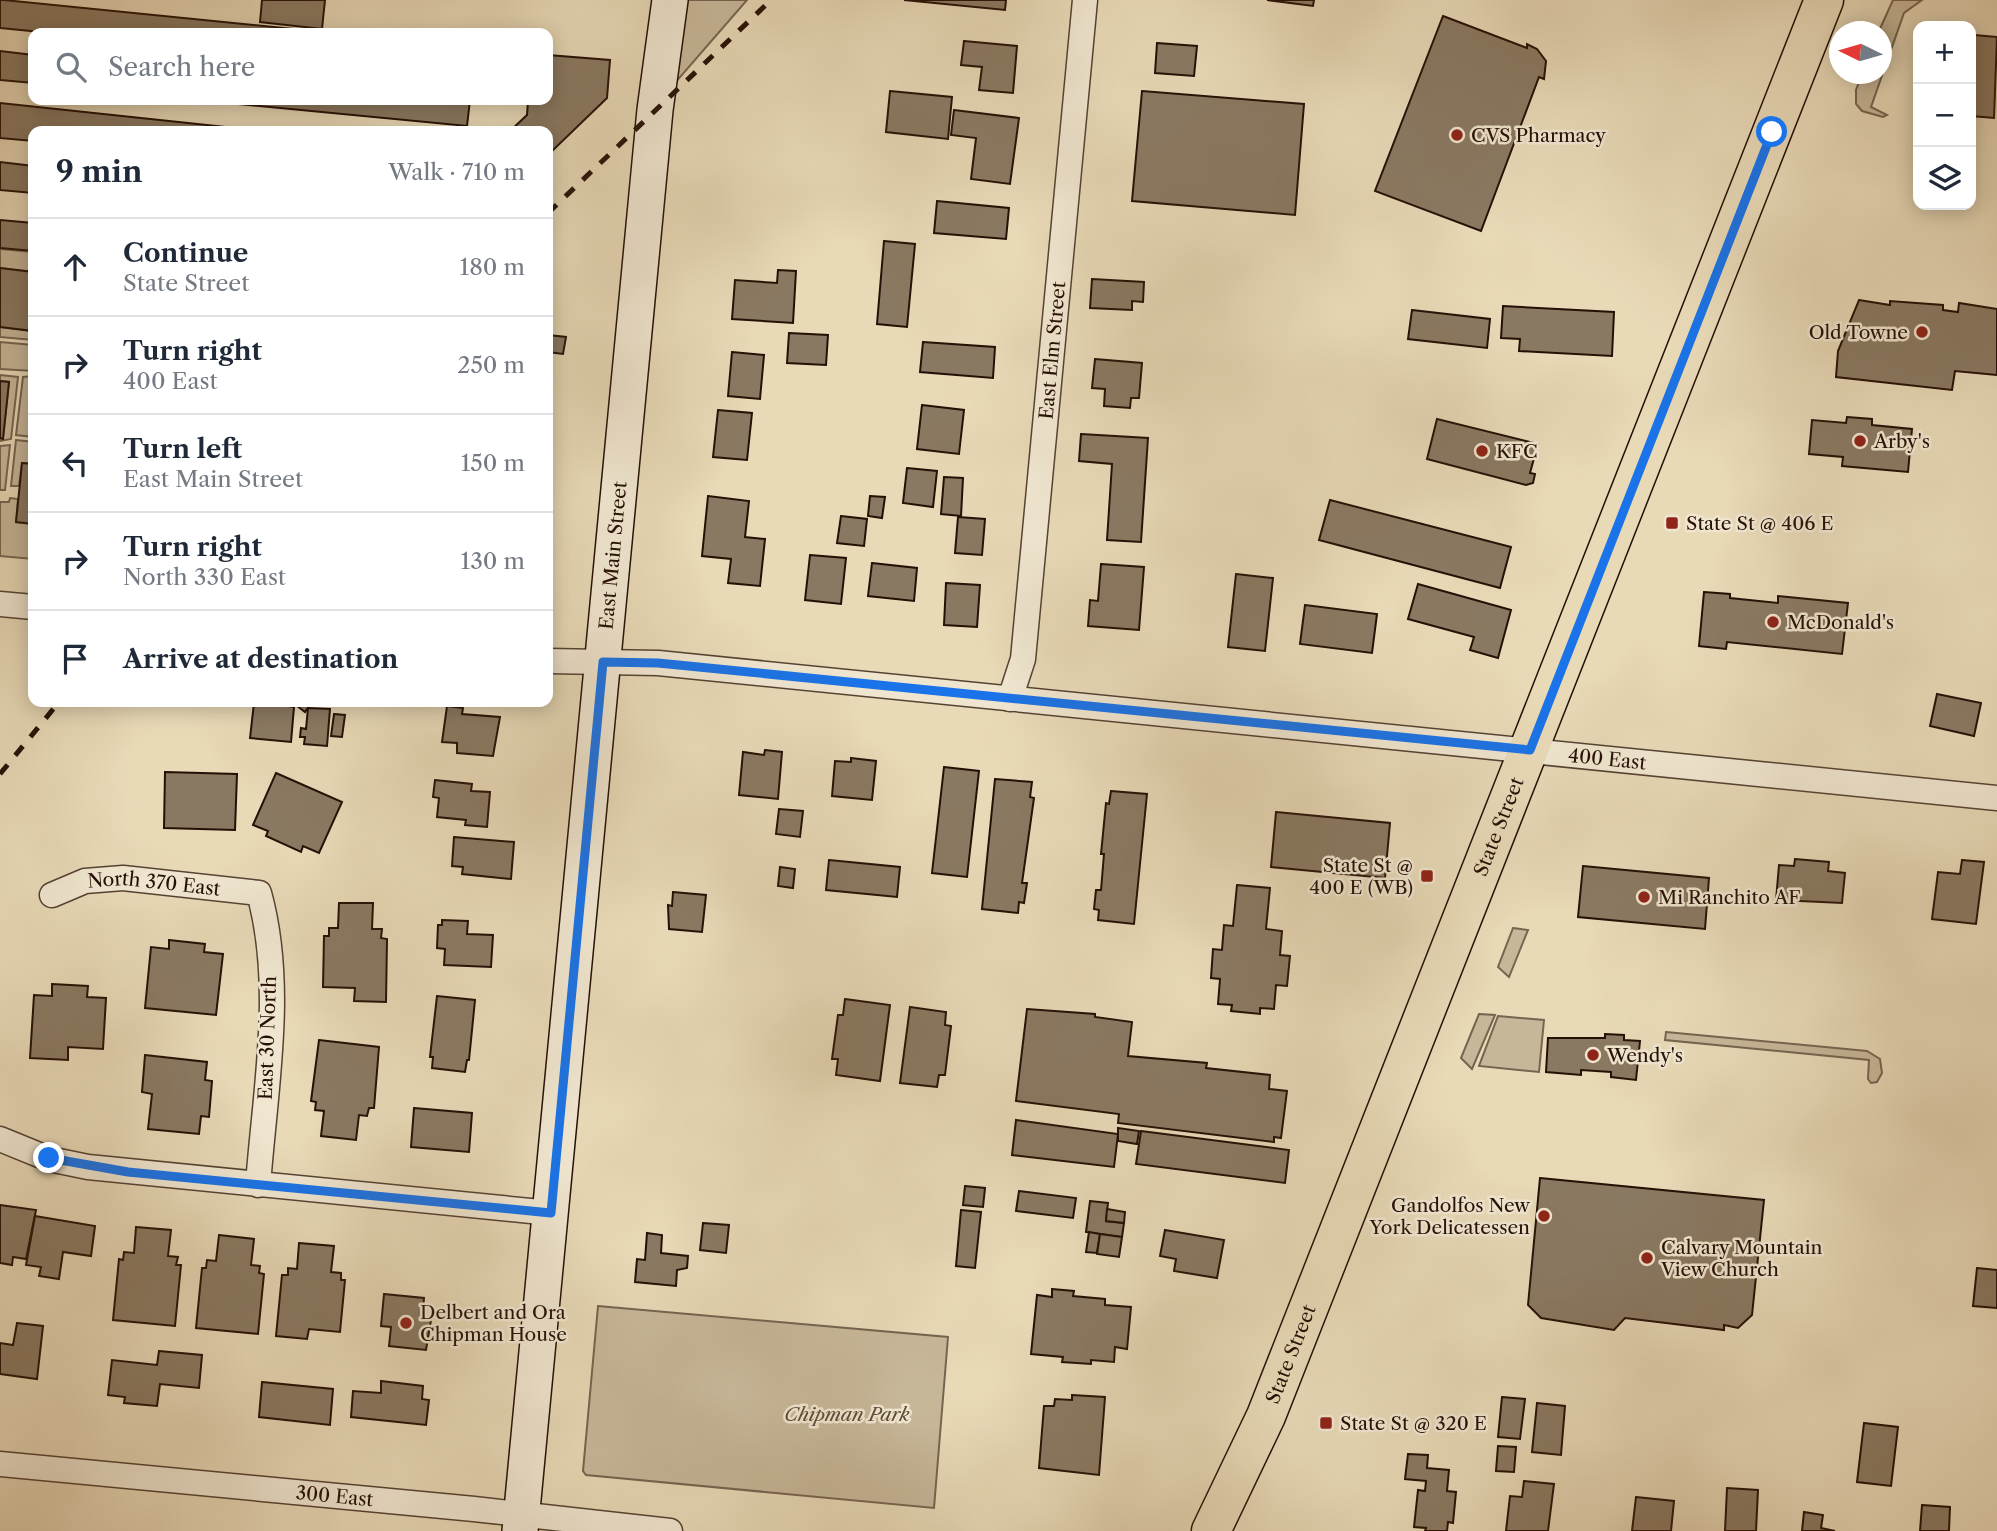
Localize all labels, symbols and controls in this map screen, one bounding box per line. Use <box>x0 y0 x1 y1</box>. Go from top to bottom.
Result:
north arrow <box>1829 21 1892 84</box>
map controls <box>1913 21 1976 210</box>
button: + <box>1913 21 1976 84</box>
search box <box>28 28 553 105</box>
icon: search <box>52 48 90 86</box>
text: Search here <box>108 51 255 83</box>
button: − <box>1913 84 1976 147</box>
route start <box>1756 116 1787 147</box>
place label: CVS Pharmacy <box>1471 124 1606 147</box>
marker: CVS Pharmacy <box>1449 127 1465 143</box>
button: layers <box>1913 147 1976 210</box>
text: 9 min <box>56 153 143 190</box>
text: Walk · 710 m <box>388 158 525 186</box>
text: Continue <box>123 237 248 269</box>
icon: ahead <box>56 248 94 286</box>
text: 180 m <box>460 253 525 281</box>
text: State Street <box>123 269 249 297</box>
street label: East Elm Street <box>1035 280 1070 421</box>
place label: Old Towne <box>1809 321 1908 344</box>
marker: Old Towne <box>1914 324 1930 340</box>
text: Turn right <box>123 335 262 367</box>
icon: right <box>56 346 94 384</box>
text: 250 m <box>457 351 525 379</box>
text: 400 East <box>123 367 218 395</box>
place label: Arby's <box>1873 430 1930 453</box>
text: Turn left <box>123 433 242 465</box>
marker: Arby's <box>1852 433 1868 449</box>
place label: KFC <box>1496 440 1538 463</box>
marker: KFC <box>1474 443 1490 459</box>
icon: left <box>56 444 94 482</box>
text: 150 m <box>461 449 525 477</box>
text: East Main Street <box>123 465 303 493</box>
street label: East Main Street <box>595 480 632 631</box>
place label: State St @ 406 E <box>1686 512 1834 535</box>
marker: State St @ 406 E <box>1664 515 1680 531</box>
text: Turn right <box>123 531 262 563</box>
icon: right <box>56 542 94 580</box>
text: 130 m <box>461 547 525 575</box>
text: North 330 East <box>123 563 286 591</box>
place label: McDonald's <box>1787 611 1894 634</box>
marker: McDonald's <box>1765 614 1781 630</box>
icon: arrive <box>56 640 94 678</box>
text: Arrive at destination <box>123 643 398 675</box>
street label: 400 East <box>1567 744 1647 775</box>
street label: State Street <box>1469 774 1529 880</box>
place label: State St @ 400 E (WB) <box>1309 854 1413 899</box>
street label: North 370 East <box>86 867 222 901</box>
marker: State St @ 400 E (WB) <box>1419 868 1435 884</box>
place label: Mi Ranchito AF <box>1658 886 1801 909</box>
marker: Mi Ranchito AF <box>1636 889 1652 905</box>
street label: East 30 North <box>254 976 281 1100</box>
place label: Wendy's <box>1606 1044 1683 1067</box>
marker: Wendy's <box>1585 1047 1601 1063</box>
route end <box>33 1142 64 1173</box>
place label: Gandolfos New York Delicatessen <box>1368 1194 1530 1239</box>
marker: Gandolfos New York Delicatessen <box>1536 1208 1552 1224</box>
place label: Calvary Mountain View Church <box>1660 1236 1822 1281</box>
marker: Calvary Mountain View Church <box>1639 1250 1655 1266</box>
place label: Delbert and Ora Chipman House <box>420 1301 567 1346</box>
street label: State Street <box>1261 1301 1321 1407</box>
marker: Delbert and Ora Chipman House <box>398 1315 414 1331</box>
park label: Chipman Park <box>784 1403 910 1426</box>
place label: State St @ 320 E <box>1340 1412 1487 1435</box>
marker: State St @ 320 E <box>1318 1415 1334 1431</box>
street label: 300 East <box>295 1481 374 1511</box>

